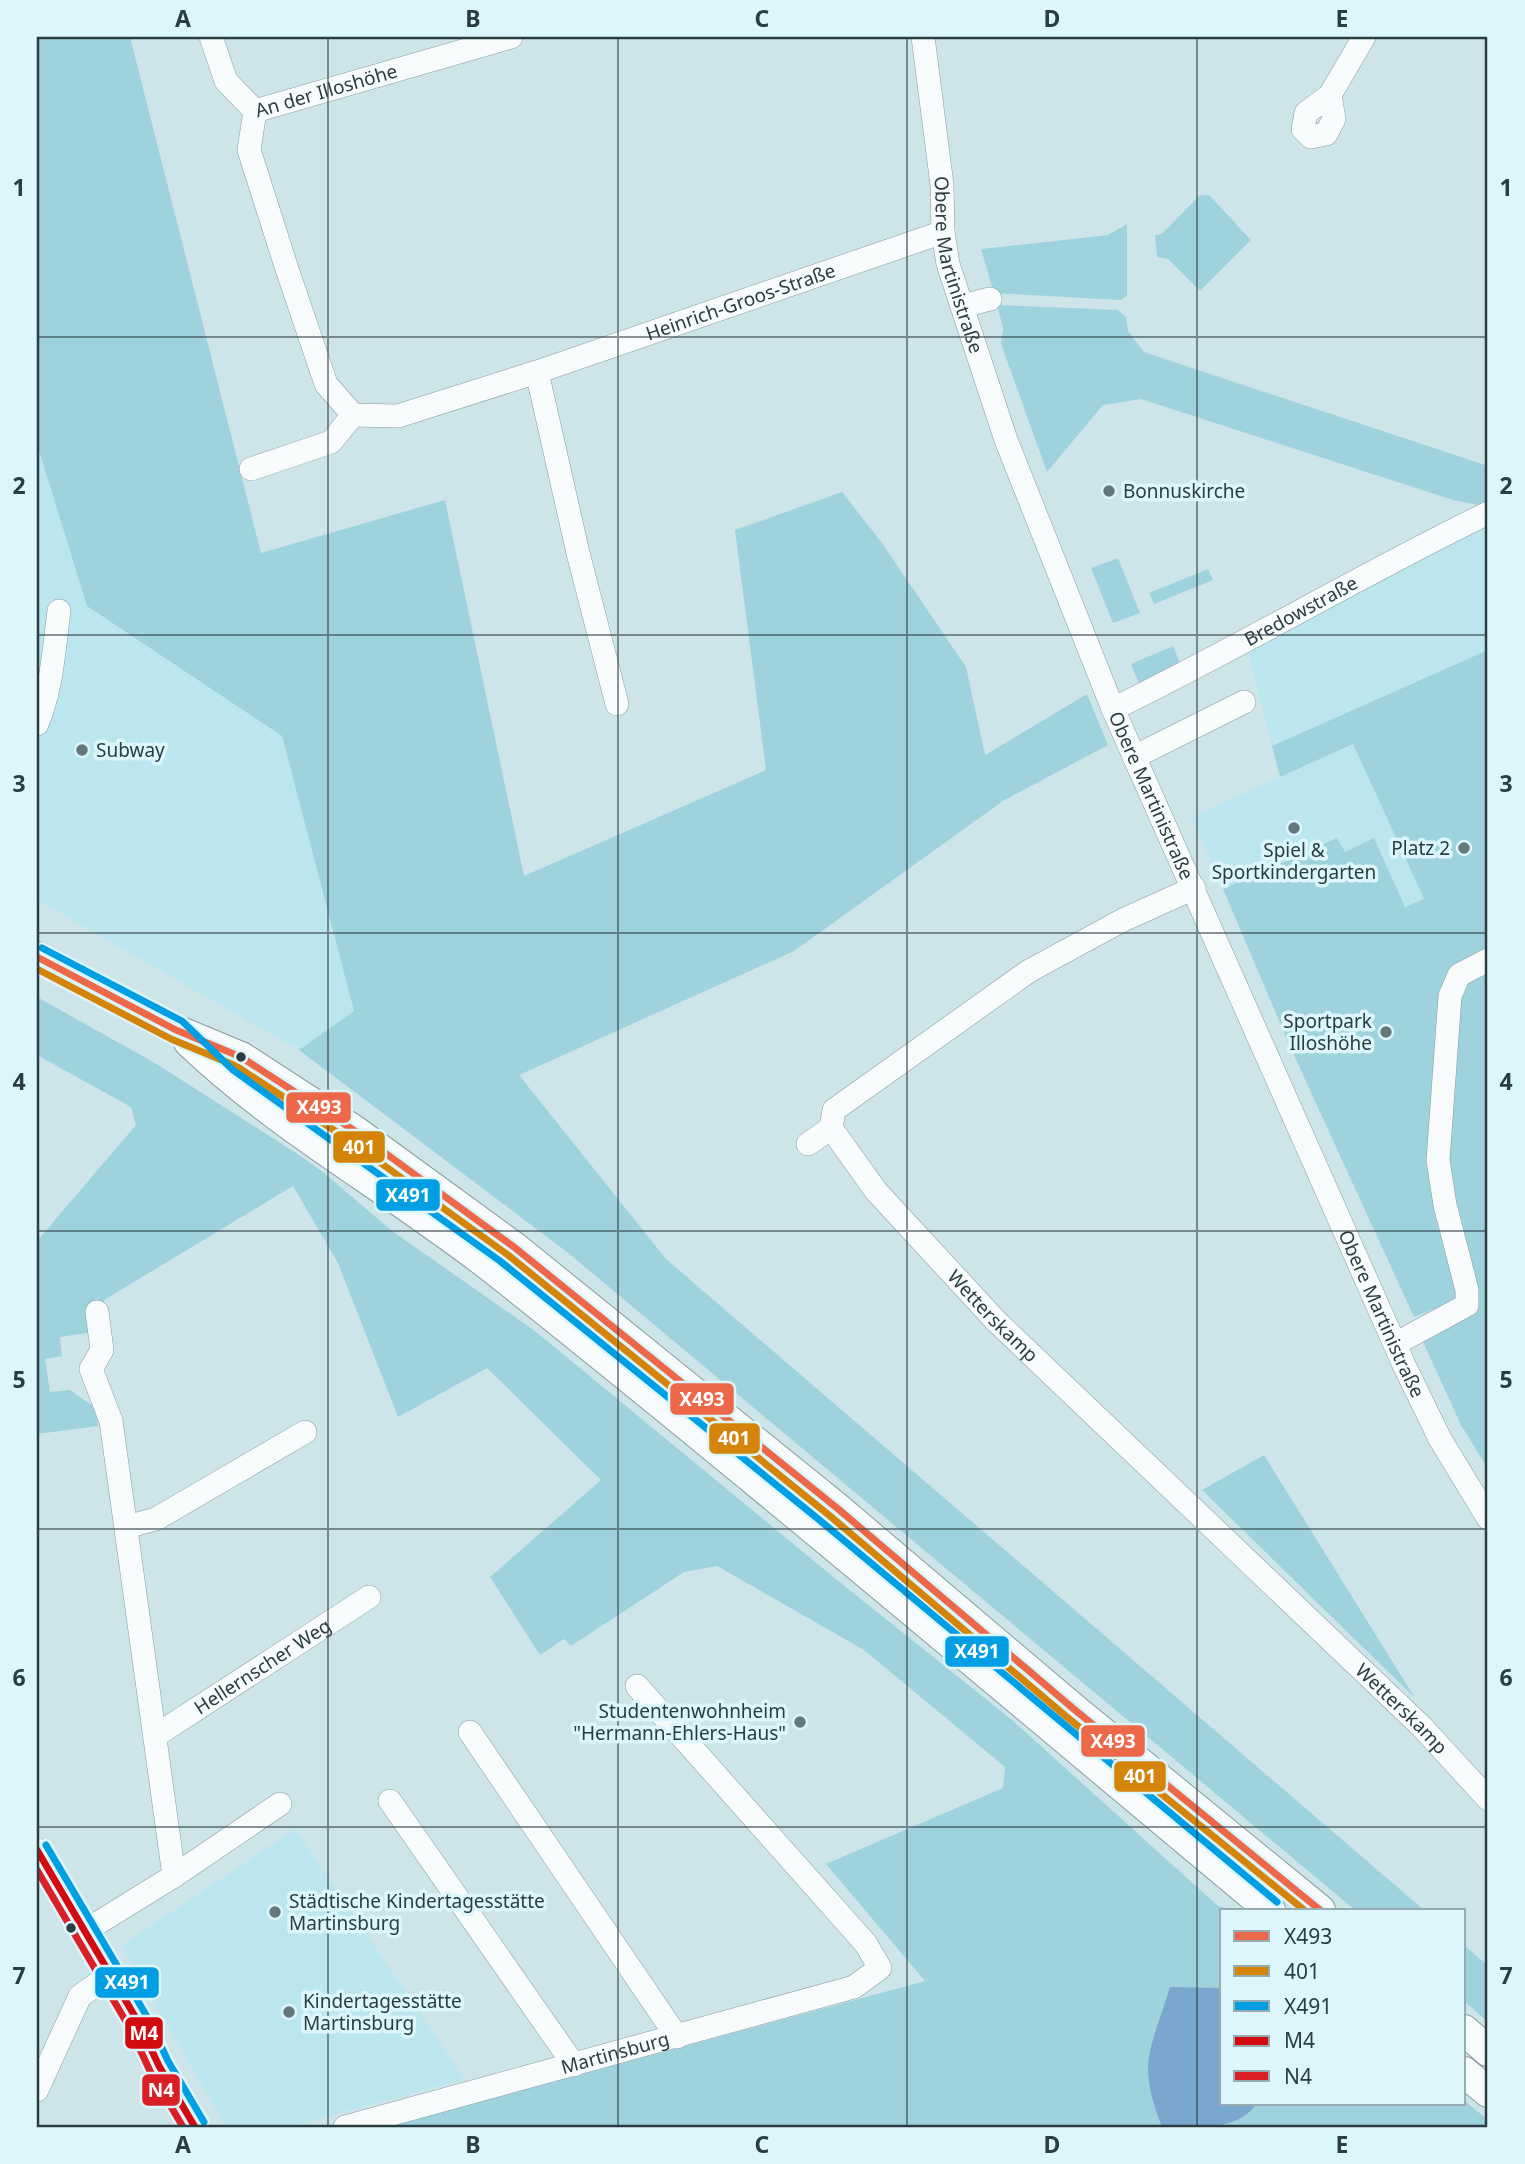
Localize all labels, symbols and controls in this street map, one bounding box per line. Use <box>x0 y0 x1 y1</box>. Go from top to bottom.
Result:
text: A <box>175 2 191 34</box>
text: B <box>465 2 481 34</box>
text: C <box>755 2 770 34</box>
text: D <box>1044 2 1060 34</box>
text: E <box>1336 2 1348 34</box>
street label: An der Illoshöhe <box>252 58 400 123</box>
text: 1 <box>12 171 26 203</box>
text: 1 <box>1499 171 1513 203</box>
street label: Obere Martinistraße <box>928 174 989 356</box>
street label: Heinrich-Groos-Straße <box>642 257 839 347</box>
text: 2 <box>12 469 26 501</box>
text: 2 <box>1499 469 1513 501</box>
place label: Bonnuskirche <box>1123 478 1245 504</box>
marker: Bonnuskirche <box>1101 483 1117 499</box>
street label: Bredowstraße <box>1240 570 1362 652</box>
street label: Obere Martinistraße <box>1103 707 1200 884</box>
place label: Subway <box>96 737 165 763</box>
marker: Subway <box>74 742 90 758</box>
text: 3 <box>12 767 26 799</box>
text: 3 <box>1499 767 1513 799</box>
marker: Spiel & Sportkindergarten <box>1286 820 1302 836</box>
place label: Platz 2 <box>1391 835 1450 861</box>
place label: Spiel & Sportkindergarten <box>1212 837 1376 885</box>
marker: Platz 2 <box>1456 840 1472 856</box>
place label: Sportpark Illoshöhe <box>1283 1008 1372 1056</box>
marker: Sportpark Illoshöhe <box>1378 1024 1394 1040</box>
unlabelled marker <box>234 1050 248 1064</box>
text: 4 <box>12 1065 26 1097</box>
text: 4 <box>1499 1065 1513 1097</box>
line badge: X493 <box>285 1091 352 1124</box>
text: X493 <box>296 1094 342 1120</box>
line badge: 401 <box>332 1130 386 1164</box>
text: 401 <box>343 1134 375 1160</box>
line badge: X491 <box>375 1178 441 1212</box>
text: X491 <box>385 1182 431 1208</box>
street label: Obere Martinistraße <box>1333 1226 1431 1402</box>
street label: Wetterskamp <box>942 1264 1044 1368</box>
text: 5 <box>12 1363 26 1395</box>
text: 5 <box>1499 1363 1513 1395</box>
line badge: X493 <box>669 1382 735 1416</box>
text: X493 <box>679 1386 725 1412</box>
line badge: 401 <box>708 1422 761 1455</box>
text: 401 <box>718 1425 750 1451</box>
street label: Hellernscher Weg <box>189 1612 336 1720</box>
line badge: X491 <box>944 1635 1010 1668</box>
text: X491 <box>954 1638 1000 1664</box>
street label: Wetterskamp <box>1350 1657 1454 1760</box>
text: 6 <box>12 1661 26 1693</box>
text: 6 <box>1499 1661 1513 1693</box>
place label: Studentenwohnheim "Hermann-Ehlers-Haus" <box>573 1698 786 1746</box>
marker: Studentenwohnheim "Hermann-Ehlers-Haus" <box>792 1714 808 1730</box>
line badge: X493 <box>1080 1724 1146 1758</box>
text: X493 <box>1090 1728 1136 1754</box>
line badge: 401 <box>1113 1760 1167 1793</box>
text: 401 <box>1124 1763 1156 1789</box>
place label: Städtische Kindertagesstätte Martinsburg <box>289 1888 545 1936</box>
marker: Städtische Kindertagesstätte Martinsburg <box>267 1904 283 1920</box>
legend <box>1220 1909 1466 2104</box>
unlabelled marker <box>64 1921 78 1935</box>
text: X493 <box>1284 1922 1332 1950</box>
text: 401 <box>1284 1957 1320 1985</box>
text: 7 <box>12 1959 26 1991</box>
text: 7 <box>1499 1959 1513 1991</box>
line badge: X491 <box>94 1966 160 1999</box>
text: X491 <box>104 1969 150 1995</box>
place label: Kindertagesstätte Martinsburg <box>303 1988 462 2036</box>
text: X491 <box>1284 1992 1332 2020</box>
marker: Kindertagesstätte Martinsburg <box>281 2004 297 2020</box>
line badge: M4 <box>124 2016 164 2050</box>
text: M4 <box>130 2020 159 2046</box>
street label: Martinsburg <box>558 2025 672 2080</box>
text: M4 <box>1284 2026 1315 2054</box>
text: N4 <box>1284 2062 1312 2090</box>
line badge: N4 <box>141 2073 181 2107</box>
text: N4 <box>148 2077 174 2103</box>
text: A <box>175 2128 191 2160</box>
text: B <box>465 2128 481 2160</box>
text: C <box>755 2128 770 2160</box>
text: D <box>1044 2128 1060 2160</box>
text: E <box>1336 2128 1348 2160</box>

